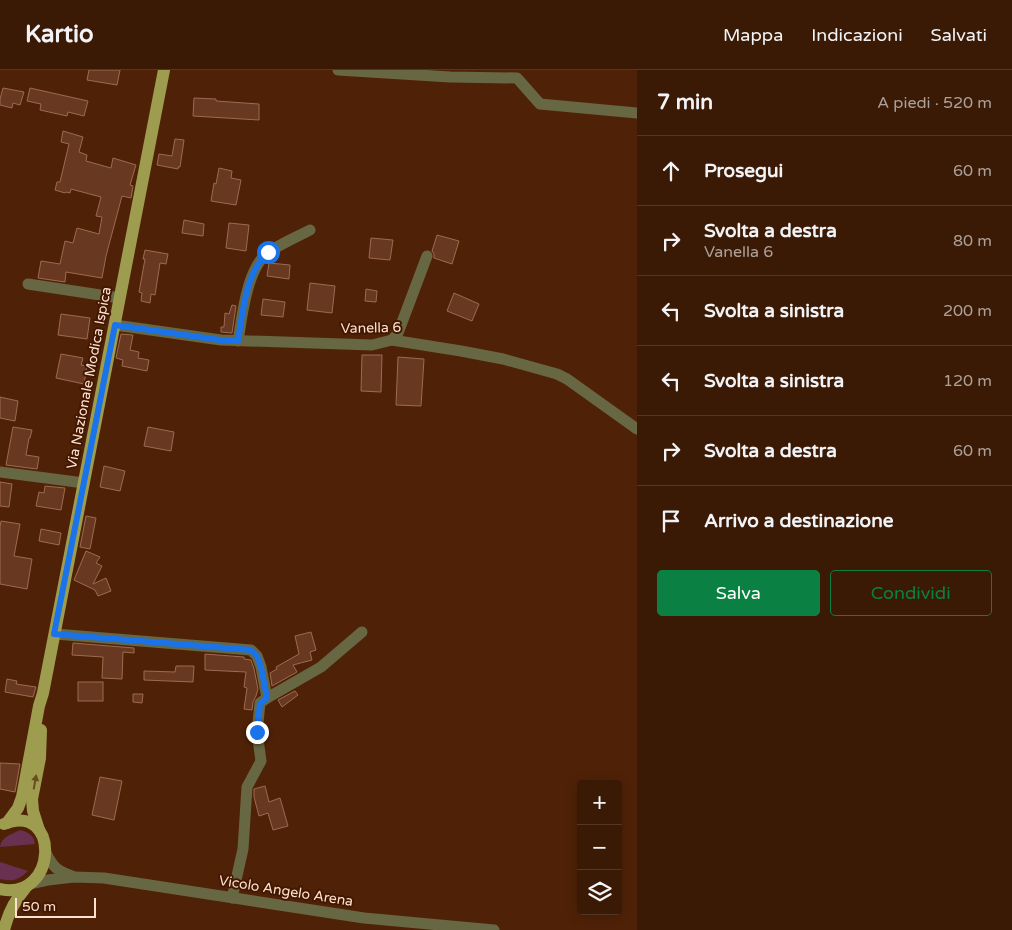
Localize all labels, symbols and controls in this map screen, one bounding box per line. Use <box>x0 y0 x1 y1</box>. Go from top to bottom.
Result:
text: Kartio <box>25 20 94 49</box>
text: Mappa <box>723 24 783 46</box>
text: Indicazioni <box>811 24 903 46</box>
text: Salvati <box>931 24 987 46</box>
text: 7 min <box>657 90 713 115</box>
text: A piedi · 520 m <box>877 93 992 113</box>
icon: ahead <box>657 157 685 185</box>
text: Prosegui <box>704 160 783 182</box>
text: 60 m <box>953 161 992 181</box>
text: Svolta a destra <box>704 220 837 242</box>
icon: right <box>657 227 685 255</box>
text: 80 m <box>953 231 992 251</box>
route start <box>257 241 280 264</box>
text: Vanella 6 <box>704 242 773 262</box>
street label: Via Nazionale Modica Ispica <box>63 285 115 471</box>
icon: left <box>657 297 685 325</box>
text: Svolta a sinistra <box>704 300 844 322</box>
text: 200 m <box>943 301 992 321</box>
street label: Vanella 6 <box>341 319 402 337</box>
icon: left <box>657 367 685 395</box>
text: Svolta a sinistra <box>704 370 844 392</box>
text: 120 m <box>943 371 992 391</box>
icon: right <box>657 437 685 465</box>
text: Svolta a destra <box>704 440 837 462</box>
text: 60 m <box>953 441 992 461</box>
icon: arrive <box>657 507 685 535</box>
text: Arrivo a destinazione <box>704 510 894 532</box>
button: Salva <box>657 570 820 616</box>
button: Condividi <box>830 570 992 616</box>
route end <box>246 721 269 744</box>
one-way arrow <box>32 774 40 790</box>
map controls <box>577 780 622 915</box>
button: + <box>577 780 622 825</box>
button: − <box>577 825 622 870</box>
button: layers <box>577 870 622 915</box>
street label: Vicolo Angelo Arena <box>218 872 354 910</box>
scale bar <box>15 895 96 918</box>
text: 50 m <box>22 898 56 915</box>

